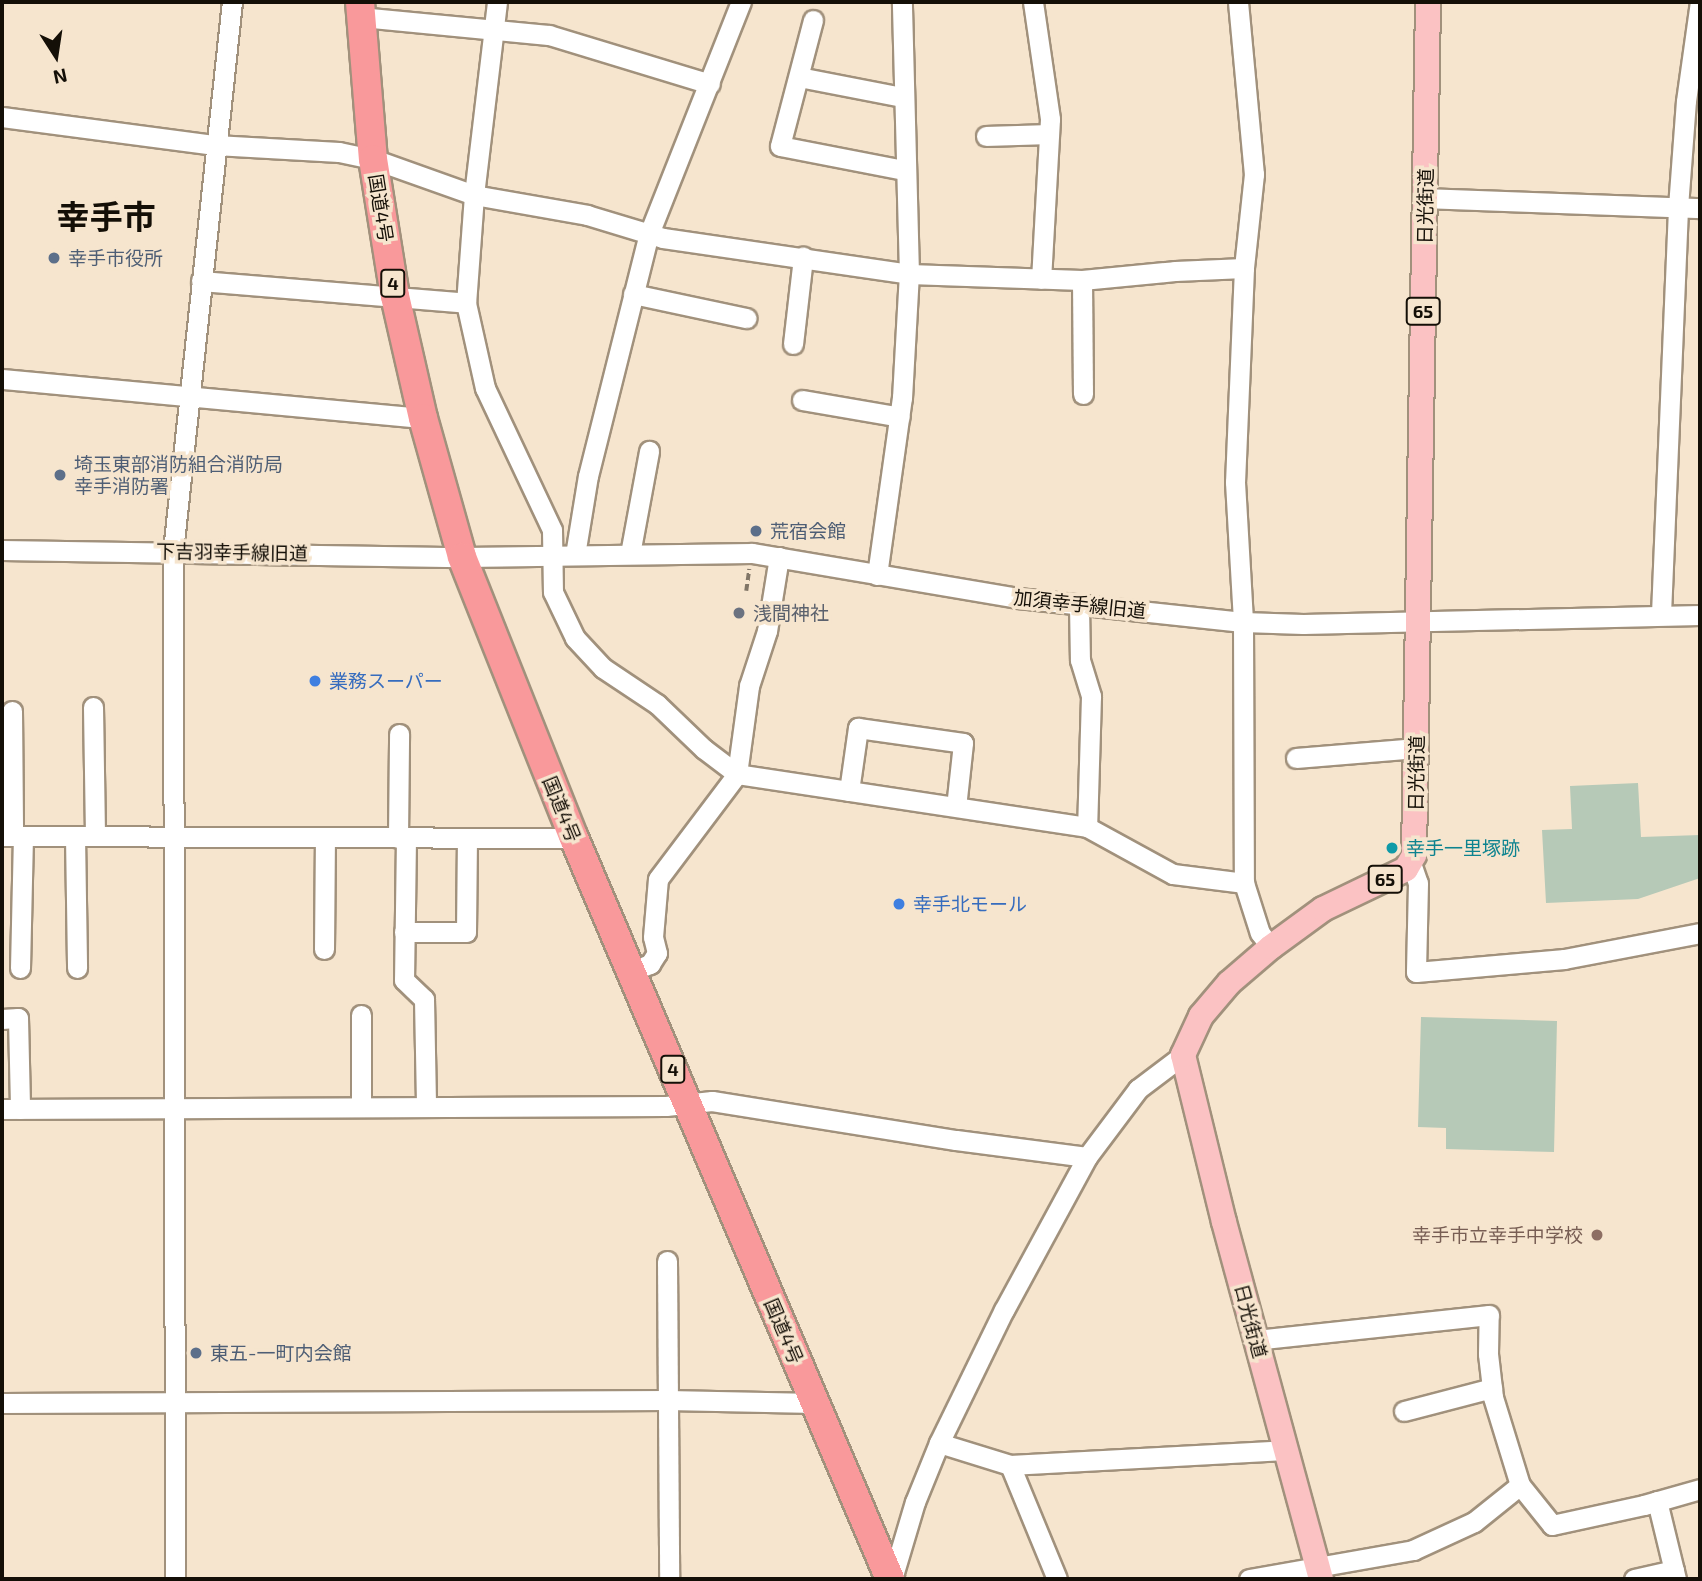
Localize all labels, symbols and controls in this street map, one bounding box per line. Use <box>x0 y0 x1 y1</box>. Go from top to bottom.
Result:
north arrow <box>21 21 91 91</box>
text: N <box>51 64 70 90</box>
street label: 日光街道 <box>1413 168 1437 244</box>
street label: 国道4号 <box>364 172 398 244</box>
district label: 幸手市 <box>57 197 155 237</box>
place label: 幸手市役所 <box>68 247 163 269</box>
marker: 幸手市役所 <box>46 250 62 266</box>
road number: 4 <box>379 268 407 298</box>
road number: 65 <box>1406 296 1440 326</box>
place label: 埼玉東部消防組合消防局 幸手消防署 <box>74 453 283 497</box>
marker: 埼玉東部消防組合消防局 幸手消防署 <box>52 467 68 483</box>
place label: 荒宿会館 <box>770 520 846 542</box>
marker: 荒宿会館 <box>748 523 764 539</box>
street label: 下吉羽幸手線旧道 <box>156 539 308 565</box>
street label: 加須幸手線旧道 <box>1013 586 1147 622</box>
place label: 浅間神社 <box>753 602 829 624</box>
marker: 浅間神社 <box>731 605 747 621</box>
place label: 業務スーパー <box>329 670 443 692</box>
marker: 業務スーパー <box>307 673 323 689</box>
street label: 日光街道 <box>1404 735 1428 811</box>
street label: 国道4号 <box>539 773 585 845</box>
place label: 幸手一里塚跡 <box>1406 837 1520 859</box>
marker: 幸手一里塚跡 <box>1384 840 1400 856</box>
road number: 65 <box>1368 864 1402 894</box>
place label: 幸手北モール <box>913 893 1027 915</box>
marker: 幸手北モール <box>891 896 907 912</box>
road number: 4 <box>659 1054 687 1084</box>
place label: 幸手市立幸手中学校 <box>1412 1224 1583 1246</box>
marker: 幸手市立幸手中学校 <box>1589 1227 1605 1243</box>
street label: 日光街道 <box>1230 1281 1272 1361</box>
street label: 国道4号 <box>760 1295 808 1367</box>
place label: 東五-一町内会館 <box>210 1342 352 1364</box>
marker: 東五-一町内会館 <box>188 1345 204 1361</box>

